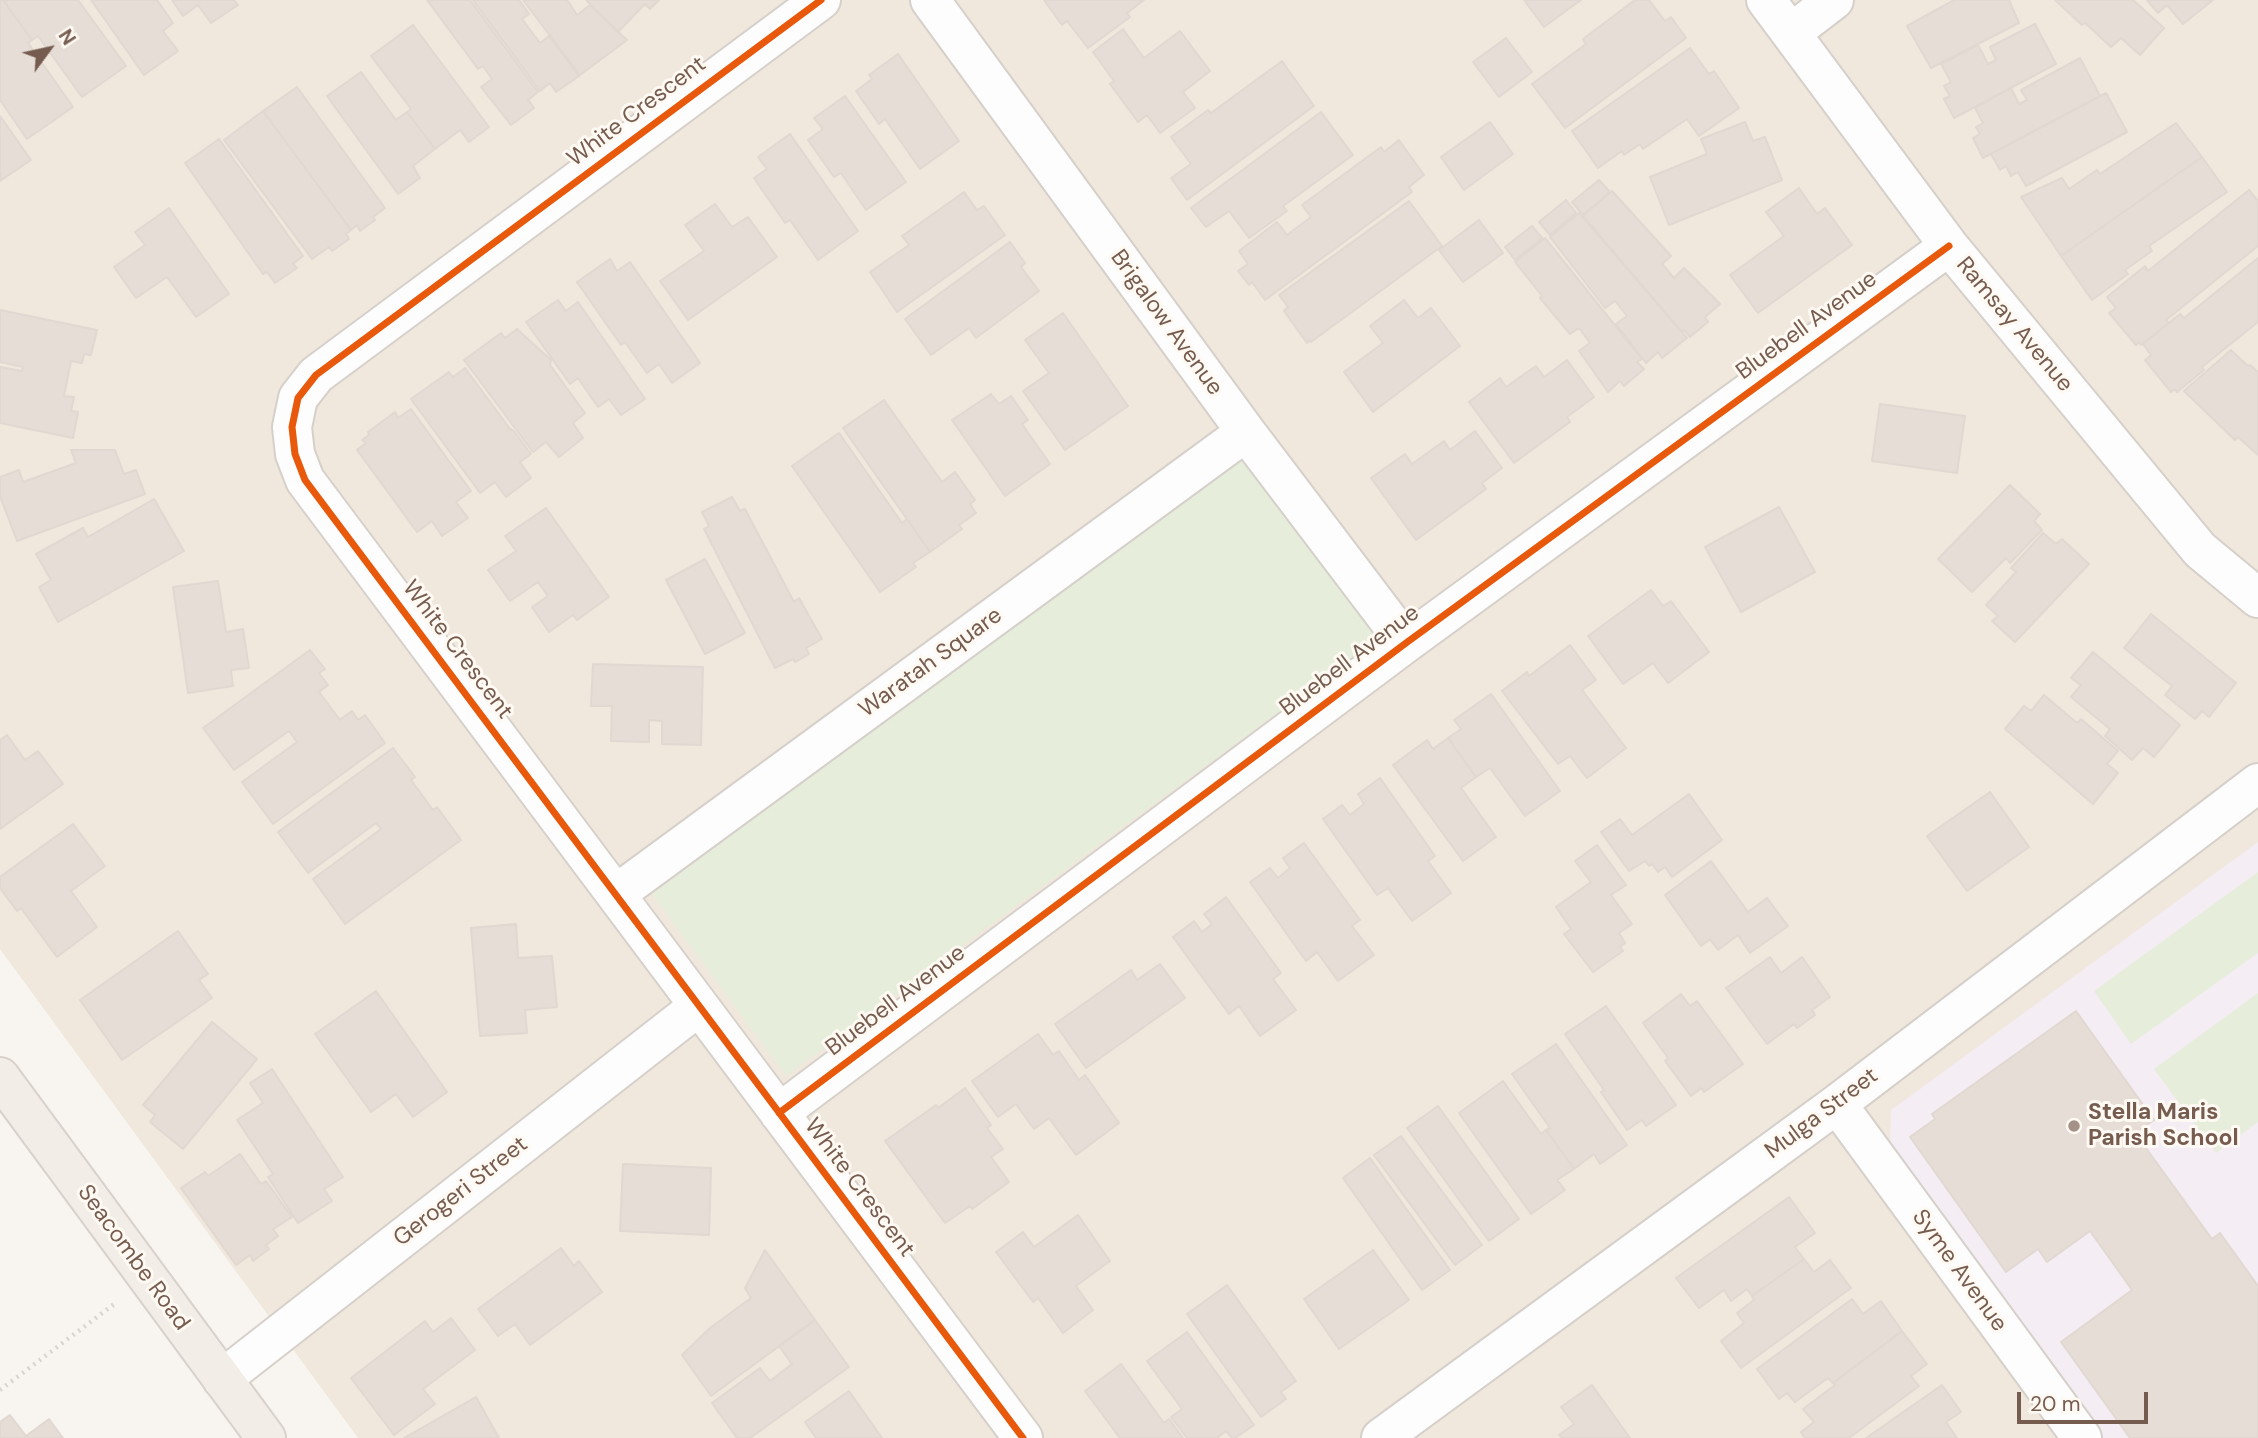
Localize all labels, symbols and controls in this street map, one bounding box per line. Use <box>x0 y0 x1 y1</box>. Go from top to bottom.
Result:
north arrow <box>14 14 84 84</box>
text: N <box>53 25 81 50</box>
street label: White Crescent <box>562 51 712 173</box>
street label: Brigalow Avenue <box>1104 245 1228 401</box>
street label: Ramsay Avenue <box>1950 252 2078 398</box>
street label: Bluebell Avenue <box>1731 266 1883 386</box>
street label: White Crescent <box>396 575 518 725</box>
street label: Bluebell Avenue <box>1275 600 1425 722</box>
street label: Waratah Square <box>854 602 1008 724</box>
street label: Bluebell Avenue <box>821 940 971 1062</box>
street label: Mulga Street <box>1760 1063 1884 1165</box>
place label: Stella Maris Parish School <box>2088 1099 2239 1153</box>
street label: White Crescent <box>798 1113 920 1263</box>
marker: Stella Maris Parish School <box>2066 1118 2082 1134</box>
street label: Gerogeri Street <box>388 1131 534 1253</box>
street label: Seacombe Road <box>71 1180 195 1336</box>
street label: Syme Avenue <box>1906 1205 2012 1337</box>
scale bar <box>2020 1378 2151 1422</box>
text: 20 m <box>2030 1390 2081 1418</box>

